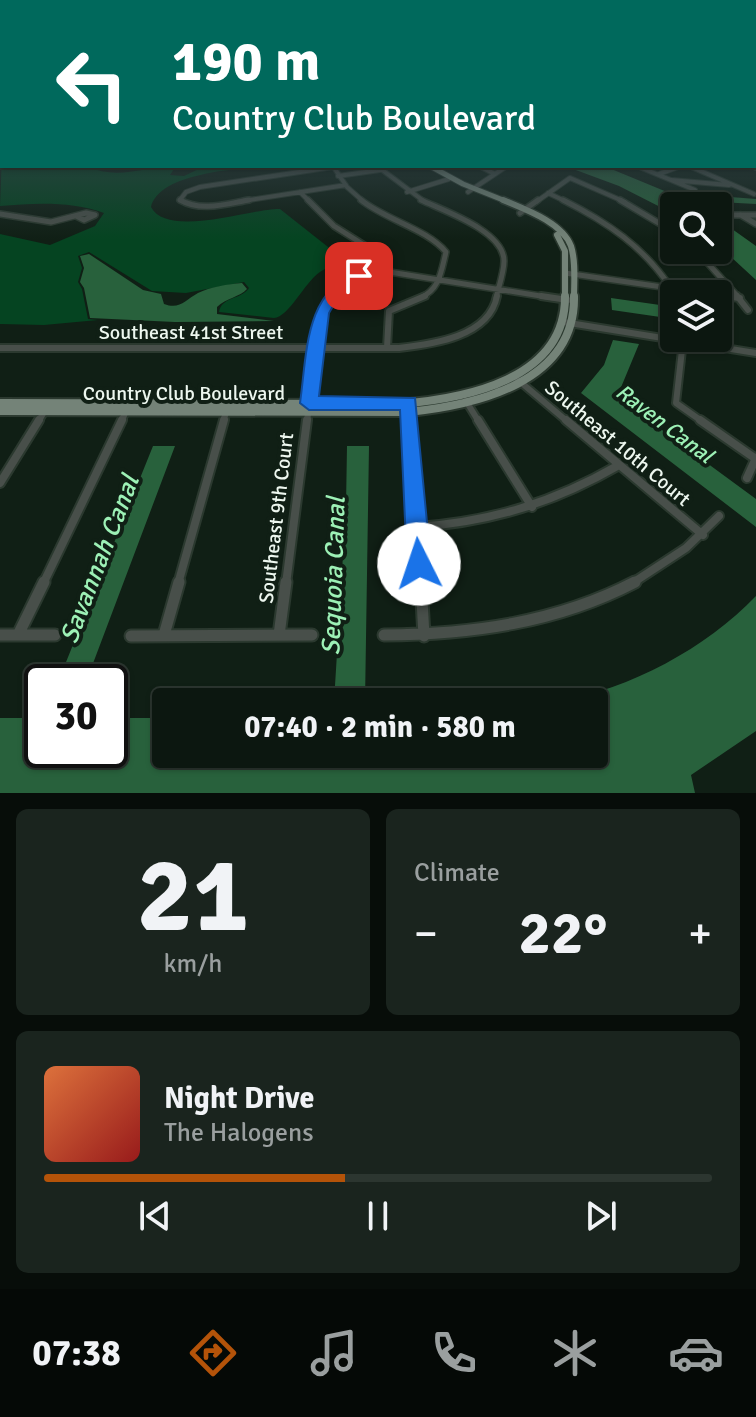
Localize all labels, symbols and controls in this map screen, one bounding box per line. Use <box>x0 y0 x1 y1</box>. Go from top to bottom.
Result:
text: 190 m <box>172 27 320 96</box>
icon: left <box>40 32 144 136</box>
text: Country Club Boulevard <box>172 96 536 141</box>
map controls <box>660 192 732 352</box>
button: search <box>660 192 732 264</box>
pin <box>325 242 393 310</box>
icon: arrive <box>337 254 381 298</box>
button: layers <box>660 280 732 352</box>
street label: Southeast 41st Street <box>99 320 283 345</box>
street label: Southeast 10th Court <box>540 375 696 512</box>
water label: Raven Canal <box>611 378 720 470</box>
street label: Country Club Boulevard <box>83 381 285 406</box>
street label: Southeast 9th Court <box>254 431 299 605</box>
water label: Savannah Canal <box>53 469 147 648</box>
water label: Sequoia Canal <box>315 494 353 656</box>
position arrow <box>377 522 461 606</box>
speed limit sign: 30 <box>24 664 128 768</box>
text: 07:40 · 2 min · 580 m <box>244 709 516 746</box>
text: 21 <box>137 832 249 960</box>
text: Climate <box>414 857 500 889</box>
text: 22° <box>519 897 607 971</box>
text: − <box>414 907 438 961</box>
text: + <box>688 907 712 961</box>
text: km/h <box>164 948 222 980</box>
text: Night Drive <box>164 1080 314 1117</box>
text: The Halogens <box>164 1117 314 1149</box>
icon: previous <box>133 1194 177 1238</box>
icon: pause <box>356 1194 400 1238</box>
icon: next <box>579 1194 623 1238</box>
icon: directions <box>185 1325 241 1381</box>
icon: music <box>306 1325 362 1381</box>
icon: phone <box>426 1325 482 1381</box>
icon: climate <box>547 1325 603 1381</box>
icon: car <box>668 1325 724 1381</box>
text: 07:38 <box>32 1331 121 1376</box>

